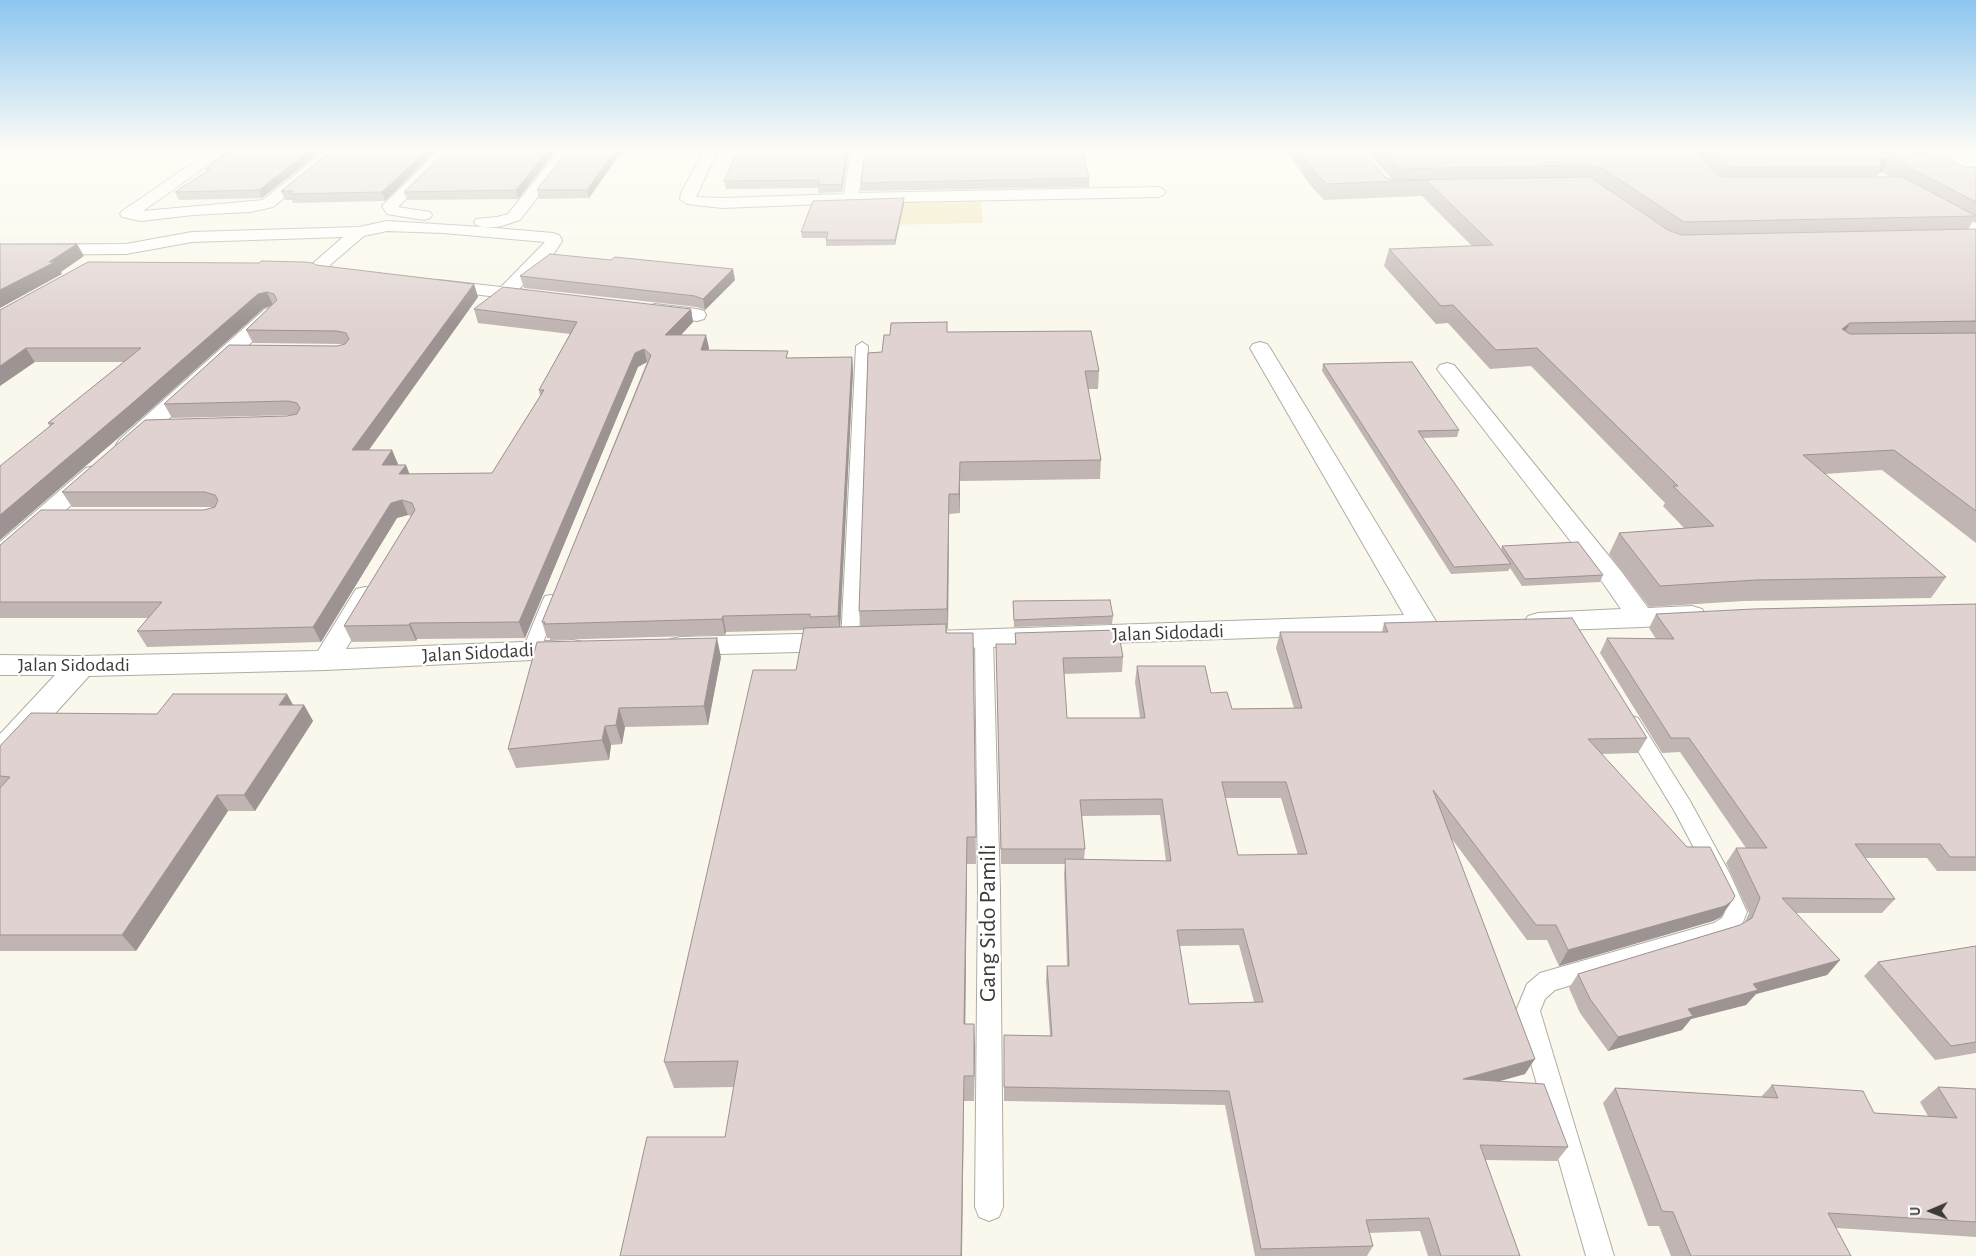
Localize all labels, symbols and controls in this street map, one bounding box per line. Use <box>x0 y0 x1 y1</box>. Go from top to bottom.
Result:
street label: Jalan Sidodadi <box>1112 619 1224 647</box>
street label: Jalan Sidodadi <box>422 638 534 668</box>
street label: Jalan Sidodadi <box>18 653 130 677</box>
street label: Gang Sido Pamili <box>974 844 1002 1002</box>
north arrow <box>1906 1186 1956 1236</box>
text: U <box>1909 1207 1923 1216</box>

